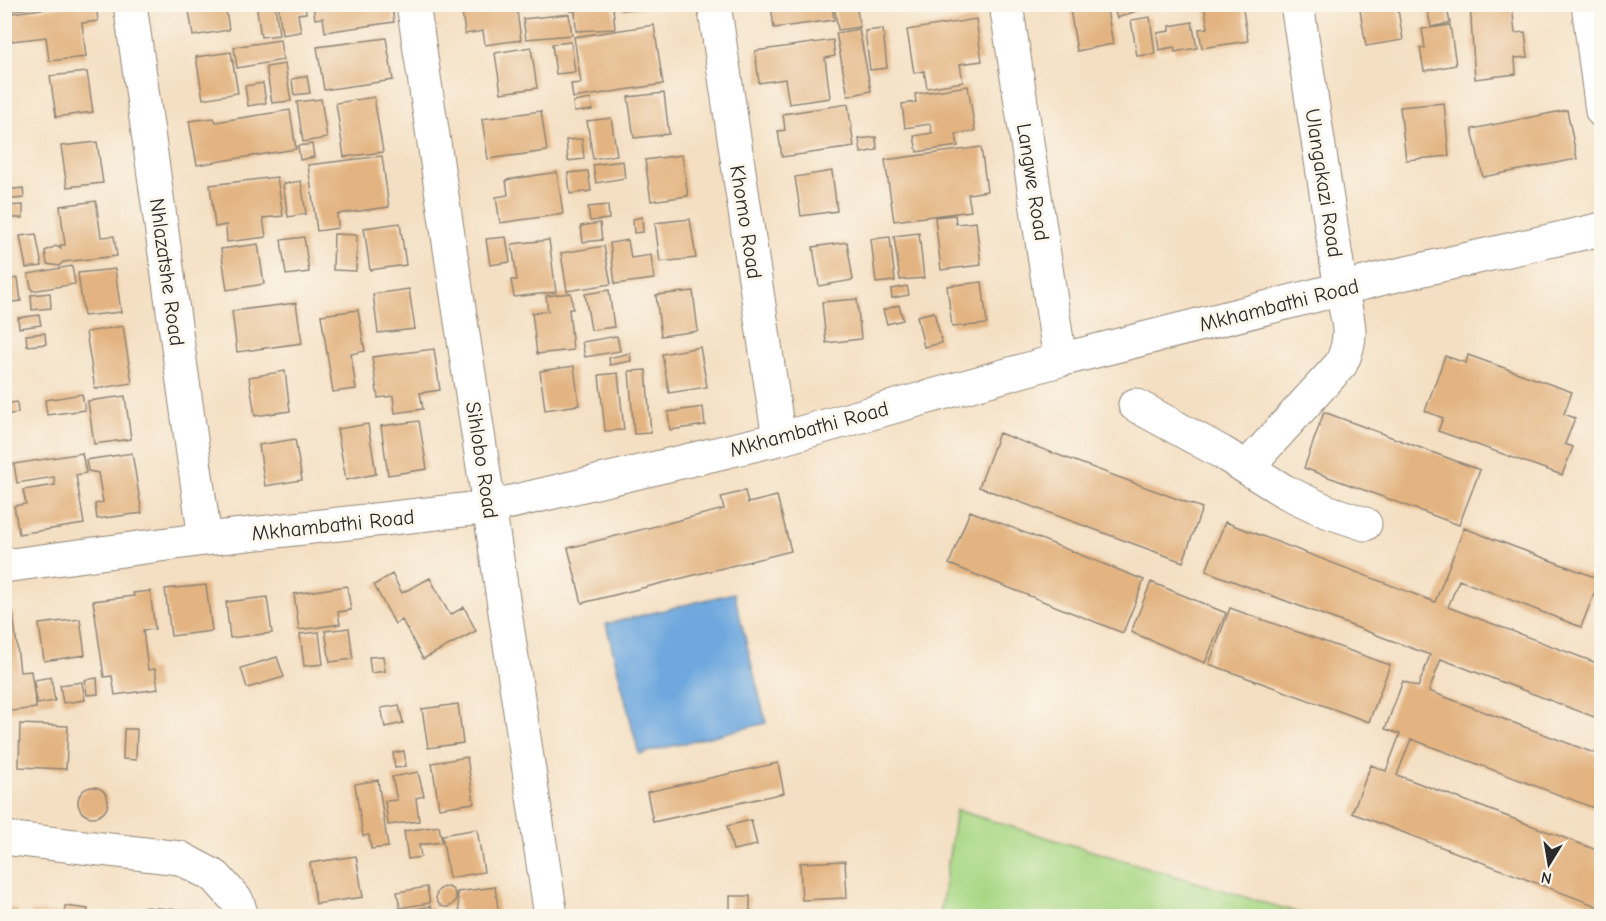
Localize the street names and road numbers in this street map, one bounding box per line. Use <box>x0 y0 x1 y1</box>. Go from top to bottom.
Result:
street label: Ulangakazi Road <box>1300 107 1348 259</box>
street label: Langwe Road <box>1012 121 1054 243</box>
street label: Khomo Road <box>725 163 767 281</box>
street label: Nhlazatshe Road <box>145 197 189 347</box>
street label: Mkhambathi Road <box>1197 274 1361 336</box>
street label: Mkhambathi Road <box>727 396 891 462</box>
street label: Sihlobo Road <box>461 400 503 520</box>
street label: Mkhambathi Road <box>250 505 416 545</box>

